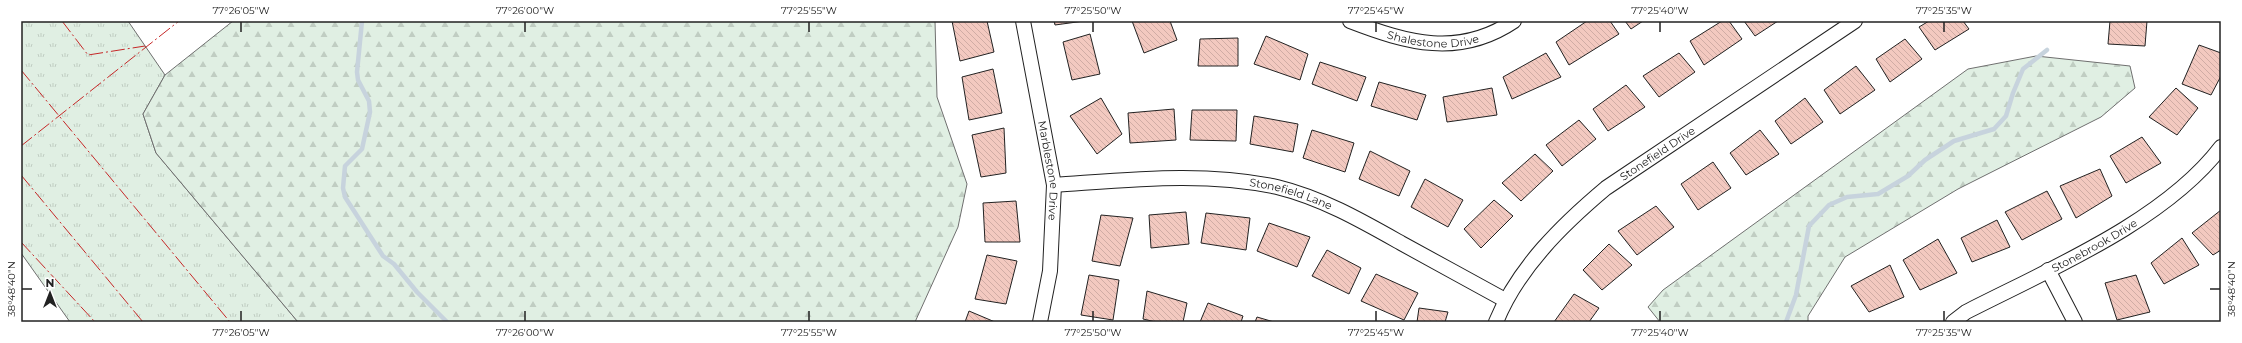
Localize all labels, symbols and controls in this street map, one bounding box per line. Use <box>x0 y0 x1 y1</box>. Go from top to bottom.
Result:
text: 77°26'05"W <box>212 4 270 17</box>
text: 77°26'00"W <box>496 4 554 17</box>
text: 77°25'55"W <box>781 4 837 17</box>
text: 77°25'50"W <box>1065 4 1121 17</box>
text: 77°25'45"W <box>1348 4 1404 17</box>
text: 77°25'40"W <box>1631 4 1689 17</box>
text: 77°25'35"W <box>1916 4 1972 17</box>
street label: Shalestone Drive <box>1385 27 1481 51</box>
street label: Marblestone Drive <box>1035 120 1061 221</box>
street label: Stonefield Drive <box>1617 123 1698 184</box>
street label: Stonefield Lane <box>1249 175 1335 213</box>
street label: Stonebrook Drive <box>2049 215 2140 275</box>
text: 38°48'40"N <box>5 261 18 317</box>
text: 38°48'40"N <box>2225 261 2238 317</box>
north arrow <box>30 273 70 313</box>
text: N <box>46 276 54 290</box>
text: 77°26'05"W <box>212 326 270 339</box>
text: 77°26'00"W <box>496 326 554 339</box>
text: 77°25'55"W <box>781 326 837 339</box>
text: 77°25'50"W <box>1065 326 1121 339</box>
text: 77°25'45"W <box>1348 326 1404 339</box>
text: 77°25'40"W <box>1631 326 1689 339</box>
text: 77°25'35"W <box>1916 326 1972 339</box>

